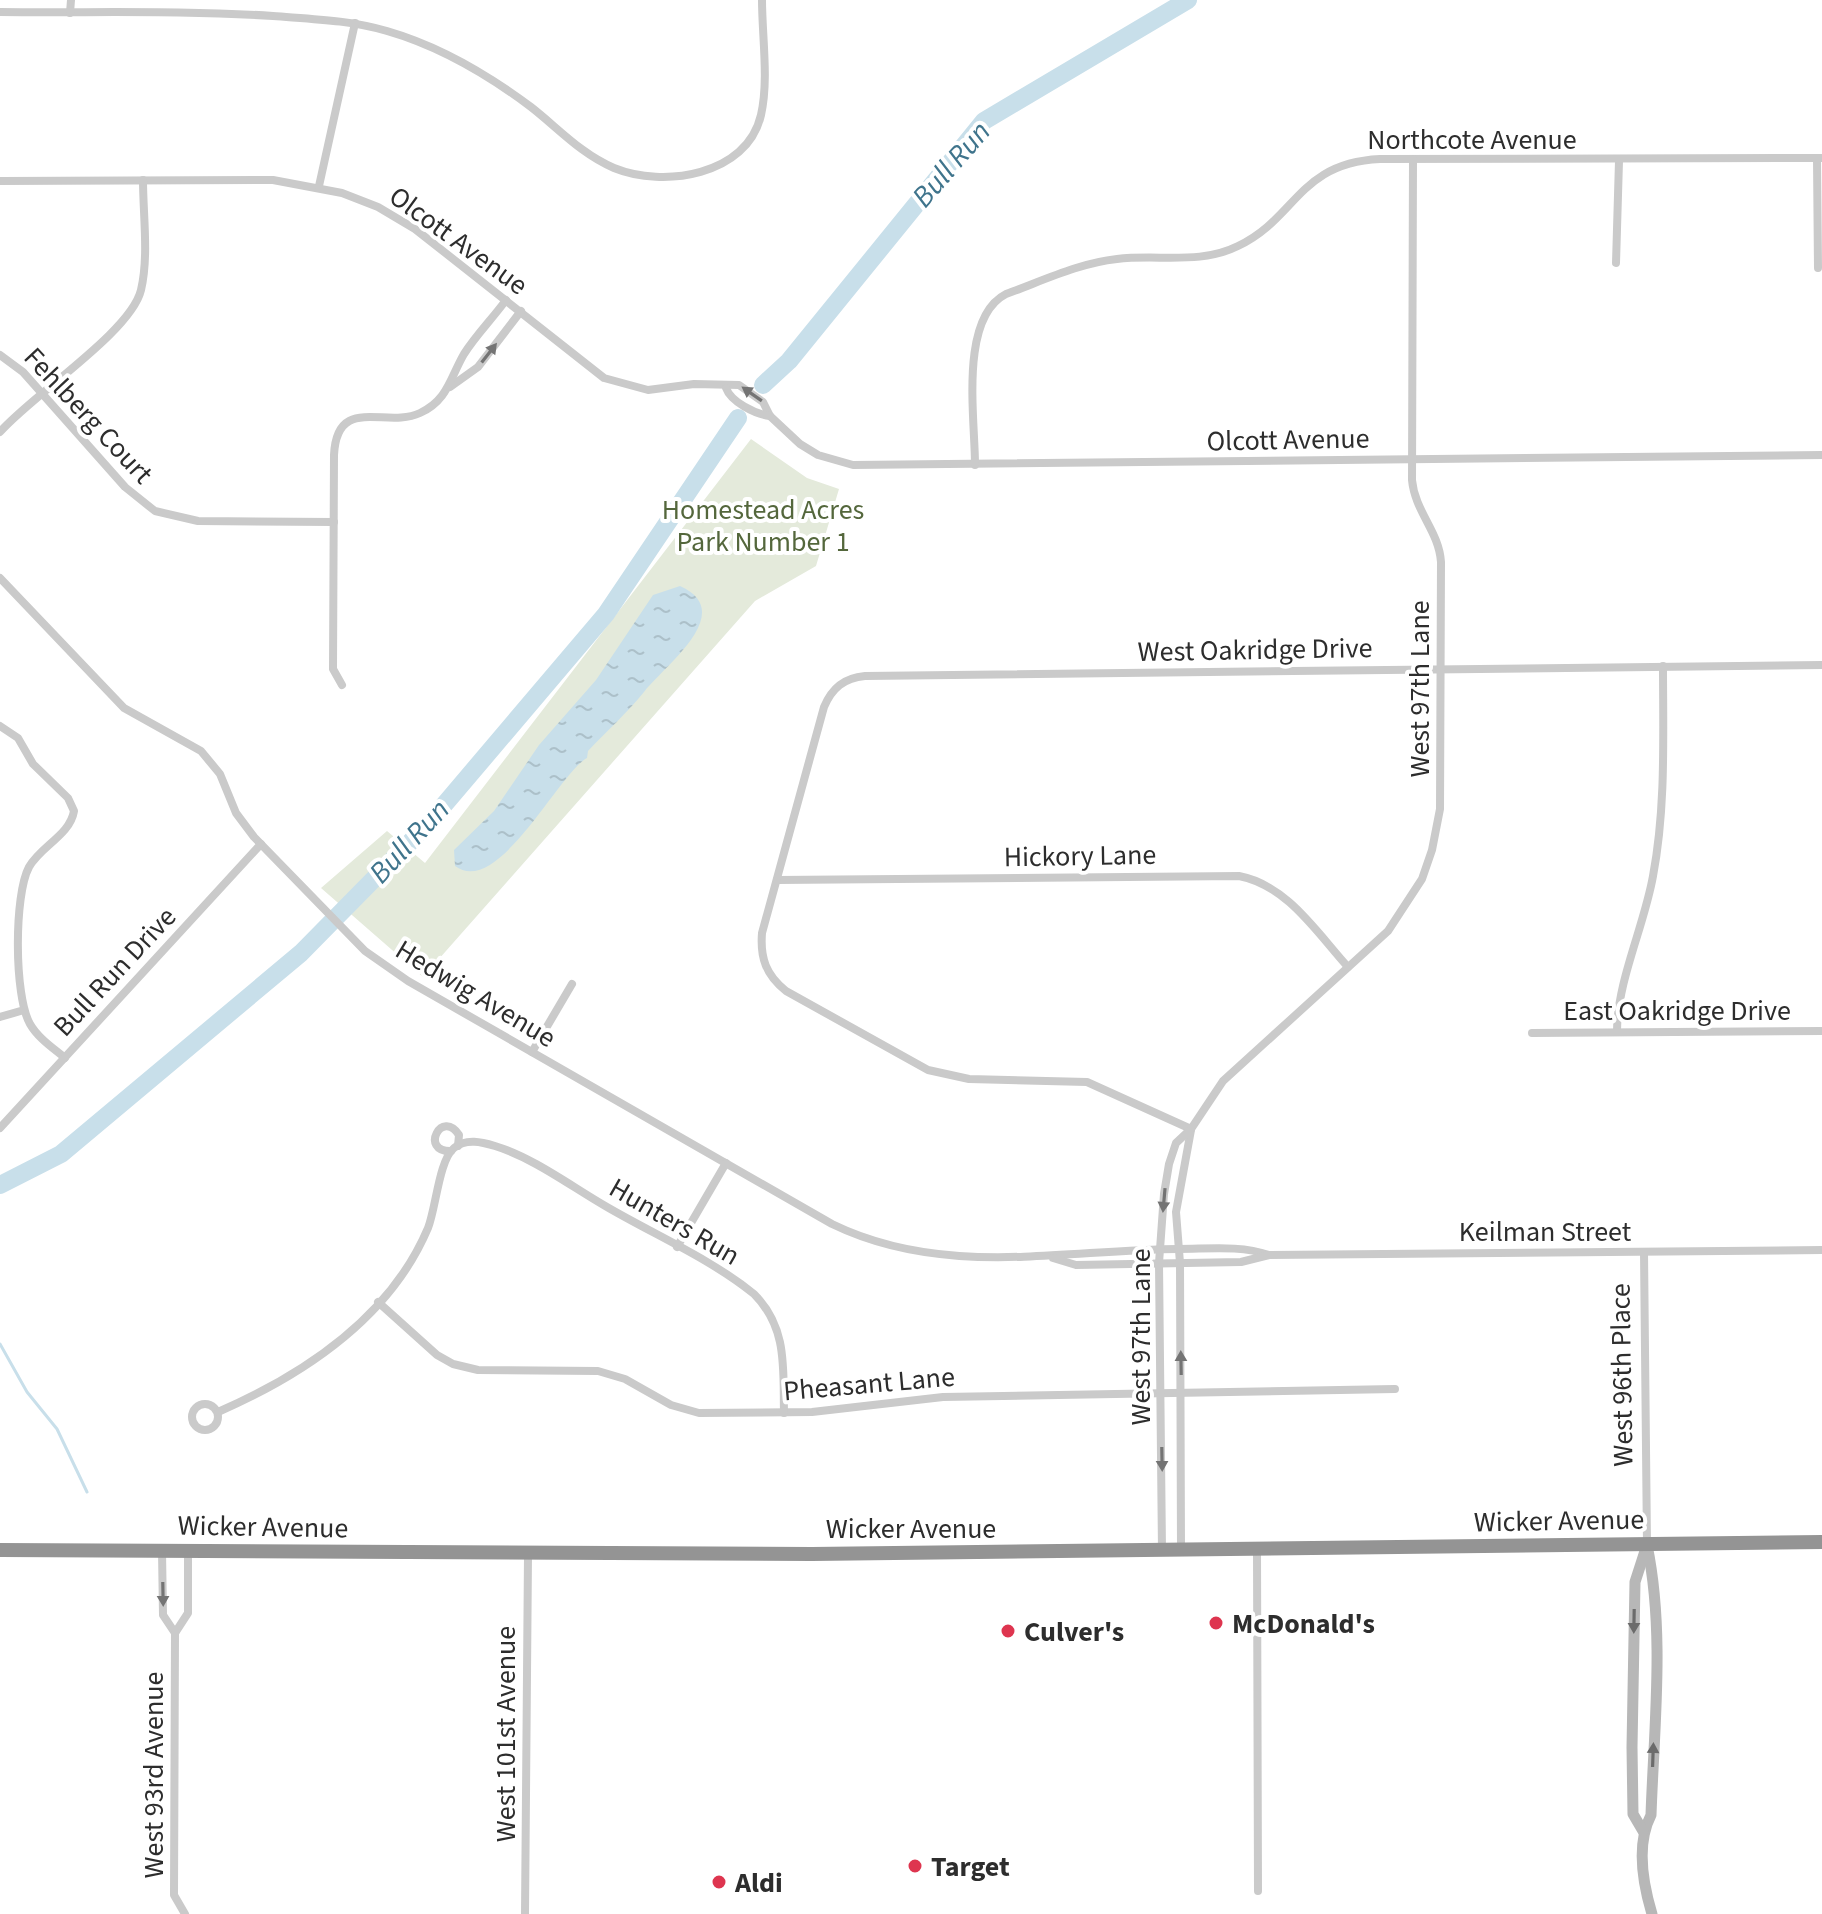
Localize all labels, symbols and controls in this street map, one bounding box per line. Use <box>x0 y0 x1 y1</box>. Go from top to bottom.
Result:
water label: Bull Run <box>902 112 1001 217</box>
street label: Northcote Avenue <box>1367 120 1577 160</box>
street label: Olcott Avenue <box>381 177 536 305</box>
street label: Fehlberg Court <box>14 338 163 493</box>
one-way arrow <box>480 343 496 363</box>
one-way arrow <box>742 387 763 402</box>
street label: Olcott Avenue <box>1206 419 1370 461</box>
park label: Homestead Acres Park Number 1 <box>662 490 864 562</box>
street label: West 97th Lane <box>1400 600 1440 778</box>
street label: West Oakridge Drive <box>1137 628 1373 672</box>
water label: Bull Run <box>359 789 460 893</box>
street label: Hickory Lane <box>1003 835 1157 877</box>
street label: Bull Run Drive <box>44 898 185 1045</box>
street label: Hedwig Avenue <box>388 930 563 1058</box>
street label: East Oakridge Drive <box>1563 991 1791 1031</box>
street label: Hunters Run <box>602 1168 747 1275</box>
one-way arrow <box>1157 1187 1170 1212</box>
street label: Keilman Street <box>1459 1212 1632 1252</box>
street label: West 97th Lane <box>1121 1248 1161 1426</box>
street label: West 96th Place <box>1600 1283 1644 1467</box>
one-way arrow <box>1175 1350 1187 1375</box>
street label: Pheasant Lane <box>782 1357 956 1411</box>
one-way arrow <box>1156 1447 1168 1472</box>
street label: Wicker Avenue <box>1473 1500 1645 1542</box>
street label: Wicker Avenue <box>177 1506 349 1548</box>
street label: Wicker Avenue <box>826 1509 996 1549</box>
one-way arrow <box>157 1582 169 1607</box>
place label: McDonald's <box>1232 1604 1375 1644</box>
one-way arrow <box>1628 1609 1641 1634</box>
place label: Culver's <box>1024 1612 1124 1652</box>
marker: McDonald's <box>1207 1614 1225 1632</box>
marker: Culver's <box>999 1622 1017 1640</box>
street label: West 101st Avenue <box>486 1626 526 1842</box>
street label: West 93rd Avenue <box>134 1672 174 1878</box>
one-way arrow <box>1646 1742 1659 1767</box>
place label: Target <box>931 1847 1010 1887</box>
marker: Target <box>906 1857 924 1875</box>
place label: Aldi <box>734 1863 783 1903</box>
marker: Aldi <box>710 1873 728 1891</box>

